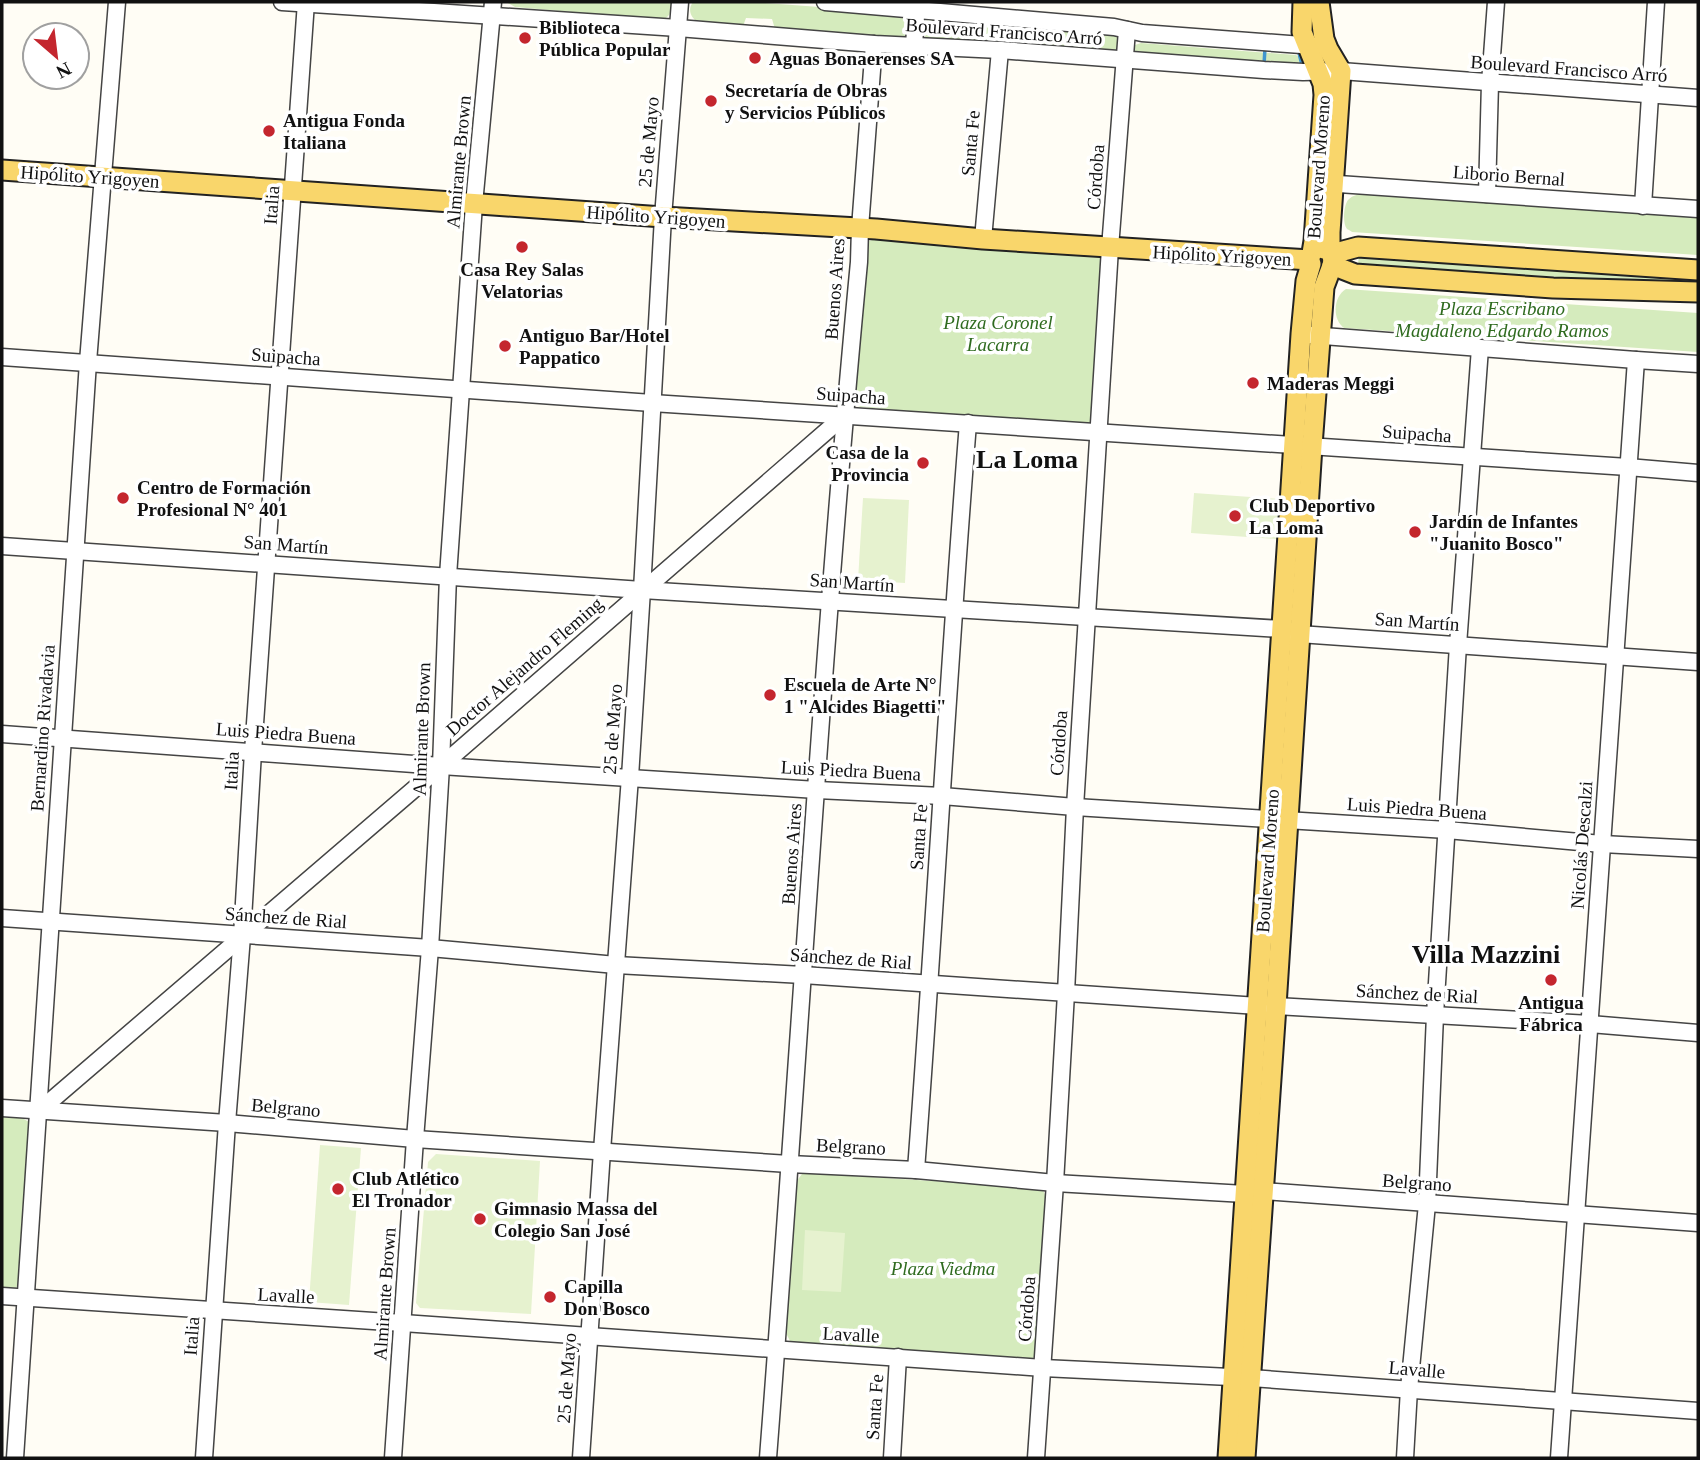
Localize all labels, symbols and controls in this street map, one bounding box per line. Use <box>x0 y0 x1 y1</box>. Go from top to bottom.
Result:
street label: Boulevard Francisco Arró <box>905 14 1103 49</box>
place label: Biblioteca Pública Popular <box>539 17 671 60</box>
north arrow <box>21 21 91 91</box>
marker: Biblioteca Pública Popular <box>517 30 533 46</box>
place label: Aguas Bonaerenses SA <box>769 48 955 69</box>
marker: Aguas Bonaerenses SA <box>747 50 763 66</box>
street label: Boulevard Francisco Arró <box>1470 51 1668 86</box>
text: N <box>53 58 75 83</box>
place label: Secretaría de Obras y Servicios Públicos <box>725 80 887 123</box>
marker: Secretaría de Obras y Servicios Públicos <box>703 93 719 109</box>
street label: Almirante Brown <box>442 94 475 229</box>
street label: Boulevard Moreno <box>1303 94 1334 240</box>
street label: 25 de Mayo <box>634 96 663 188</box>
street label: Santa Fe <box>957 109 984 177</box>
place label: Antigua Fonda Italiana <box>283 110 405 153</box>
marker: Antigua Fonda Italiana <box>261 123 277 139</box>
street label: Córdoba <box>1083 143 1108 210</box>
street label: Hipólito Yrigoyen <box>20 161 161 192</box>
street label: Liborio Bernal <box>1452 161 1566 190</box>
street label: Italia <box>260 184 283 225</box>
street label: Hipólito Yrigoyen <box>586 201 727 232</box>
street label: Buenos Aires <box>820 237 849 341</box>
marker: Casa Rey Salas Velatorias <box>514 239 530 255</box>
street label: Hipólito Yrigoyen <box>1152 241 1292 270</box>
place label: Casa Rey Salas Velatorias <box>460 259 584 302</box>
park label: Plaza Escribano Magdaleno Edgardo Ramos <box>1394 298 1609 341</box>
park label: Plaza Coronel Lacarra <box>942 312 1053 355</box>
place label: Antiguo Bar/Hotel Pappatico <box>519 325 669 368</box>
marker: Antiguo Bar/Hotel Pappatico <box>497 338 513 354</box>
street label: Suipacha <box>250 344 322 369</box>
place label: Maderas Meggi <box>1267 373 1394 394</box>
marker: Maderas Meggi <box>1245 375 1261 391</box>
street label: Suipacha <box>815 383 887 408</box>
street label: Suipacha <box>1381 421 1453 446</box>
place label: Casa de la Provincia <box>826 442 909 485</box>
district label: La Loma <box>976 445 1078 474</box>
marker: Casa de la Provincia <box>915 455 931 471</box>
place label: Centro de Formación Profesional N° 401 <box>137 477 311 520</box>
marker: Centro de Formación Profesional N° 401 <box>115 490 131 506</box>
place label: Club Deportivo La Loma <box>1249 495 1375 538</box>
marker: Club Deportivo La Loma <box>1227 508 1243 524</box>
place label: Jardín de Infantes "Juanito Bosco" <box>1429 511 1578 554</box>
marker: Jardín de Infantes "Juanito Bosco" <box>1407 524 1423 540</box>
street label: San Martín <box>243 531 330 558</box>
street label: San Martín <box>809 569 896 596</box>
street label: Doctor Alejandro Fleming <box>442 592 607 740</box>
street label: San Martín <box>1374 608 1461 635</box>
street label: Bernardino Rivadavia <box>26 643 59 812</box>
street label: Almirante Brown <box>409 661 434 796</box>
place label: Escuela de Arte N° 1 "Alcides Biagetti" <box>784 674 947 717</box>
street label: 25 de Mayo <box>599 683 626 775</box>
marker: Escuela de Arte N° 1 "Alcides Biagetti" <box>762 687 778 703</box>
street label: Córdoba <box>1046 709 1071 776</box>
street label: Luis Piedra Buena <box>215 718 357 749</box>
street label: Italia <box>220 750 243 791</box>
street label: Luis Piedra Buena <box>780 756 922 785</box>
street label: Nicolás Descalzi <box>1567 780 1596 910</box>
street label: Boulevard Moreno <box>1252 788 1283 934</box>
street label: Luis Piedra Buena <box>1346 793 1488 824</box>
street label: Buenos Aires <box>777 802 806 906</box>
street label: Santa Fe <box>906 803 931 871</box>
street label: Sánchez de Rial <box>224 903 348 932</box>
district label: Villa Mazzini <box>1412 940 1560 969</box>
street label: Sánchez de Rial <box>789 944 913 973</box>
marker: Antigua Fábrica <box>1543 972 1559 988</box>
street label: Sánchez de Rial <box>1355 980 1479 1007</box>
place label: Antigua Fábrica <box>1518 992 1584 1035</box>
street label: Belgrano <box>250 1094 322 1121</box>
street label: Belgrano <box>816 1134 886 1159</box>
place label: Club Atlético El Tronador <box>352 1168 459 1211</box>
street label: Belgrano <box>1381 1170 1452 1195</box>
marker: Club Atlético El Tronador <box>330 1181 346 1197</box>
place label: Gimnasio Massa del Colegio San José <box>494 1198 658 1241</box>
marker: Gimnasio Massa del Colegio San José <box>472 1211 488 1227</box>
street label: Almirante Brown <box>369 1226 400 1361</box>
park label: Plaza Viedma <box>890 1258 995 1279</box>
street label: Córdoba <box>1014 1275 1039 1342</box>
place label: Capilla Don Bosco <box>564 1276 650 1319</box>
street label: Lavalle <box>257 1284 315 1307</box>
marker: Capilla Don Bosco <box>542 1289 558 1305</box>
street label: Italia <box>180 1315 203 1356</box>
street label: Lavalle <box>822 1323 880 1346</box>
street label: 25 de Mayo <box>553 1332 580 1424</box>
street label: Lavalle <box>1388 1357 1446 1382</box>
street label: Santa Fe <box>862 1373 887 1441</box>

